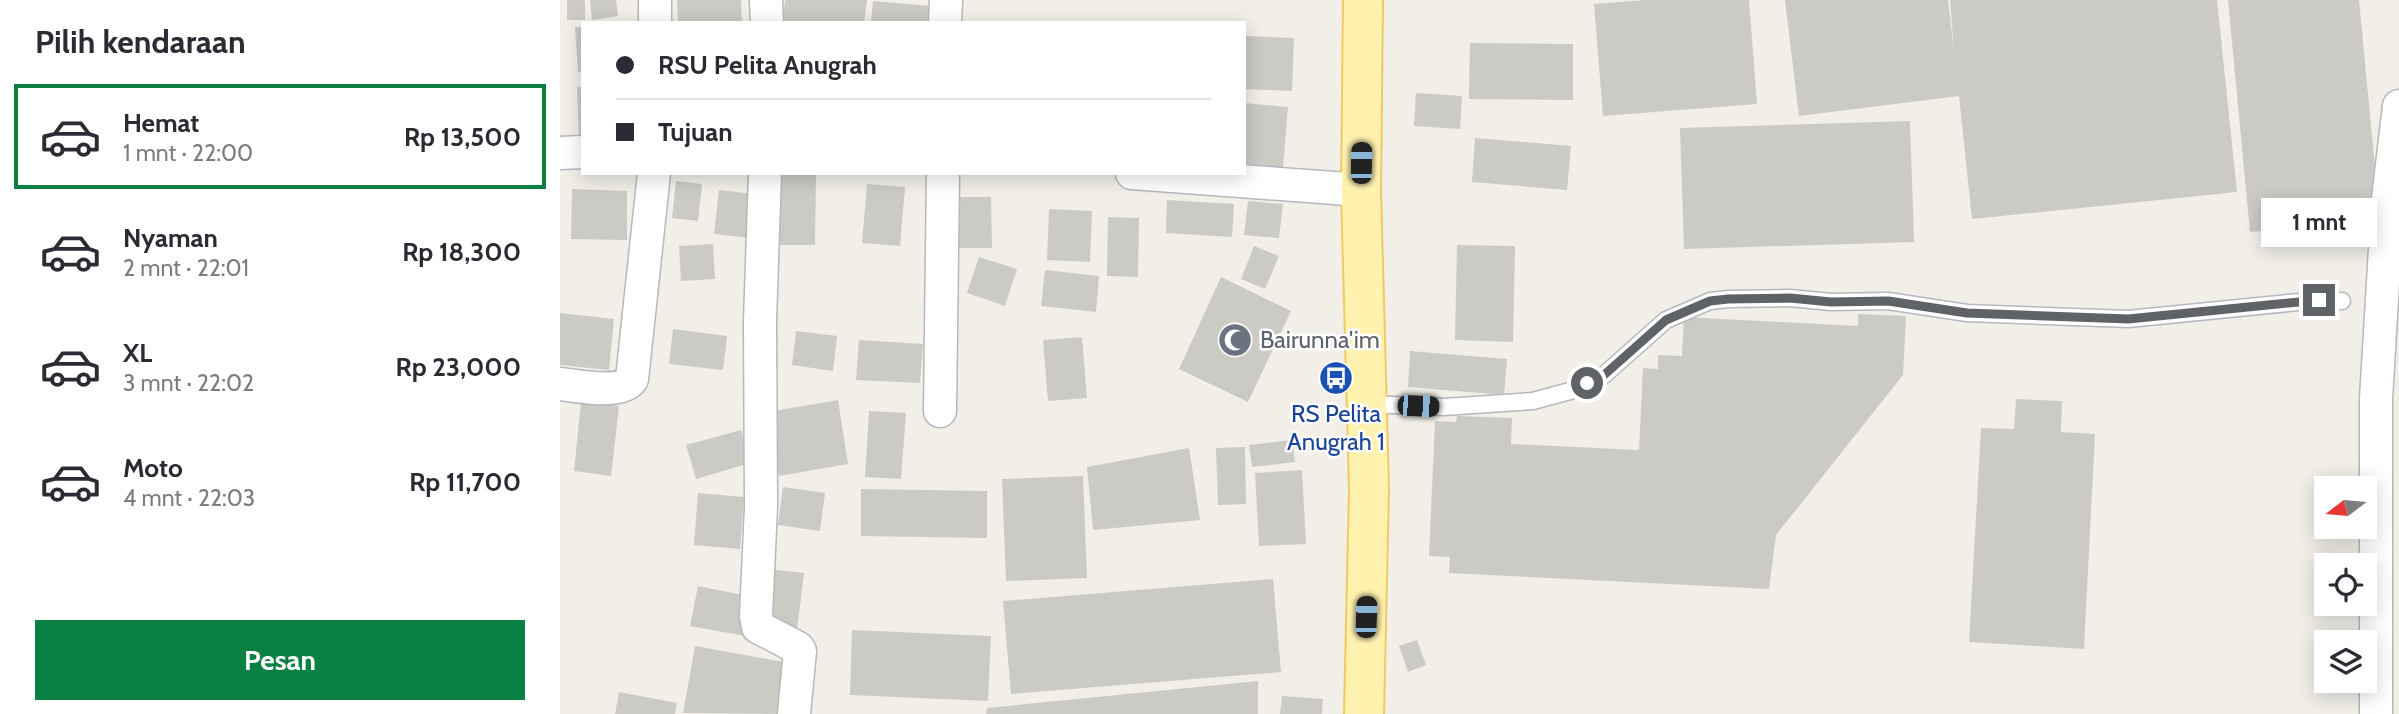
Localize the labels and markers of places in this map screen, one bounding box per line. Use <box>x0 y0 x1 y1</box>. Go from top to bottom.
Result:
mosque icon: Bairunna'im <box>1216 321 1254 359</box>
place label: Bairunna'im <box>1260 325 1380 354</box>
bus stop icon: RS Pelita Anugrah 1 <box>1317 359 1355 397</box>
place label: RS Pelita Anugrah 1 <box>1287 399 1385 456</box>

